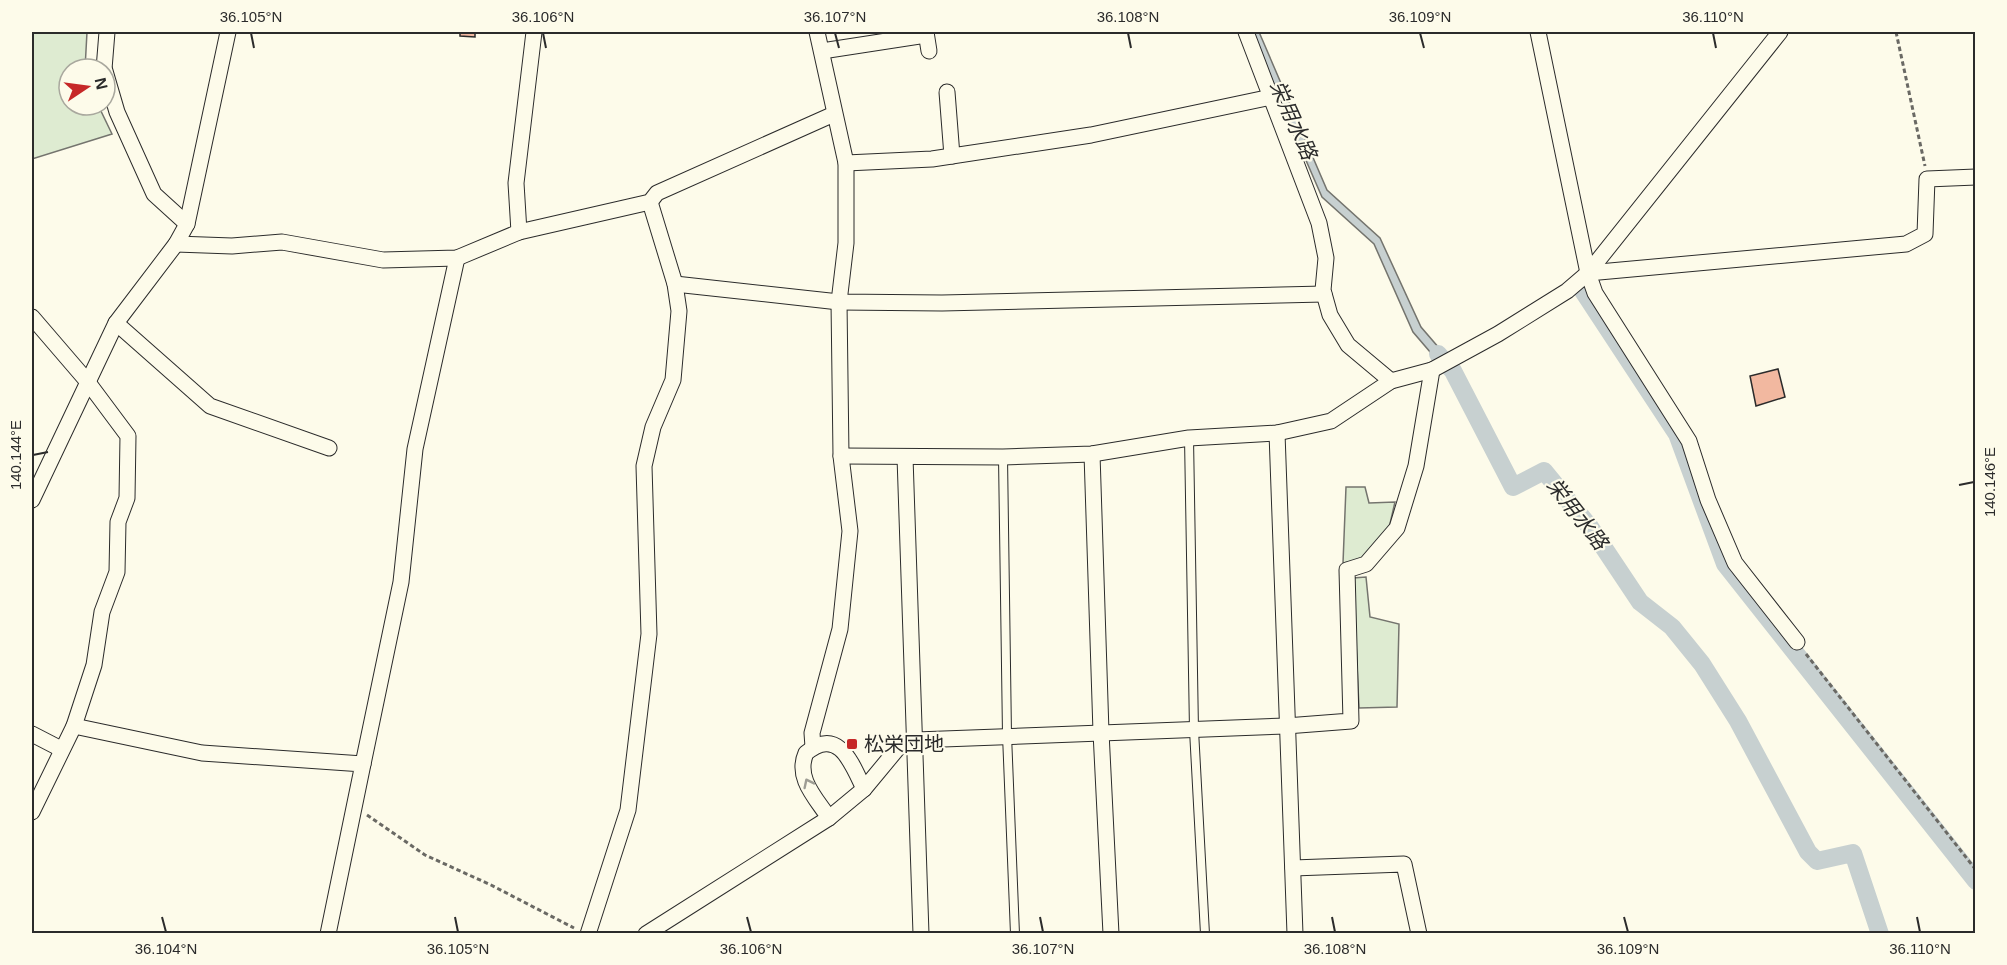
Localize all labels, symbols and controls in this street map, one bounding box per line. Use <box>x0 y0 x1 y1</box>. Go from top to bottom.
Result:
text: 36.105°N <box>220 8 282 25</box>
text: 36.106°N <box>512 8 574 25</box>
text: 36.107°N <box>804 8 866 25</box>
text: 36.108°N <box>1097 8 1159 25</box>
text: 36.109°N <box>1389 8 1451 25</box>
text: 36.110°N <box>1682 8 1744 25</box>
north arrow <box>57 57 117 117</box>
text: N <box>92 76 111 91</box>
water label: 栄用水路 <box>1266 77 1322 165</box>
text: 140.144°E <box>7 420 24 490</box>
text: 140.146°E <box>1981 447 1998 517</box>
water label: 栄用水路 <box>1542 474 1614 555</box>
place label: 松栄団地 <box>864 733 944 755</box>
marker: 松栄団地 <box>845 737 859 751</box>
one-way arrow <box>803 779 815 790</box>
text: 36.104°N <box>135 940 197 957</box>
text: 36.105°N <box>427 940 489 957</box>
text: 36.106°N <box>720 940 782 957</box>
text: 36.107°N <box>1012 940 1074 957</box>
text: 36.108°N <box>1304 940 1366 957</box>
text: 36.109°N <box>1597 940 1659 957</box>
text: 36.110°N <box>1889 940 1951 957</box>

